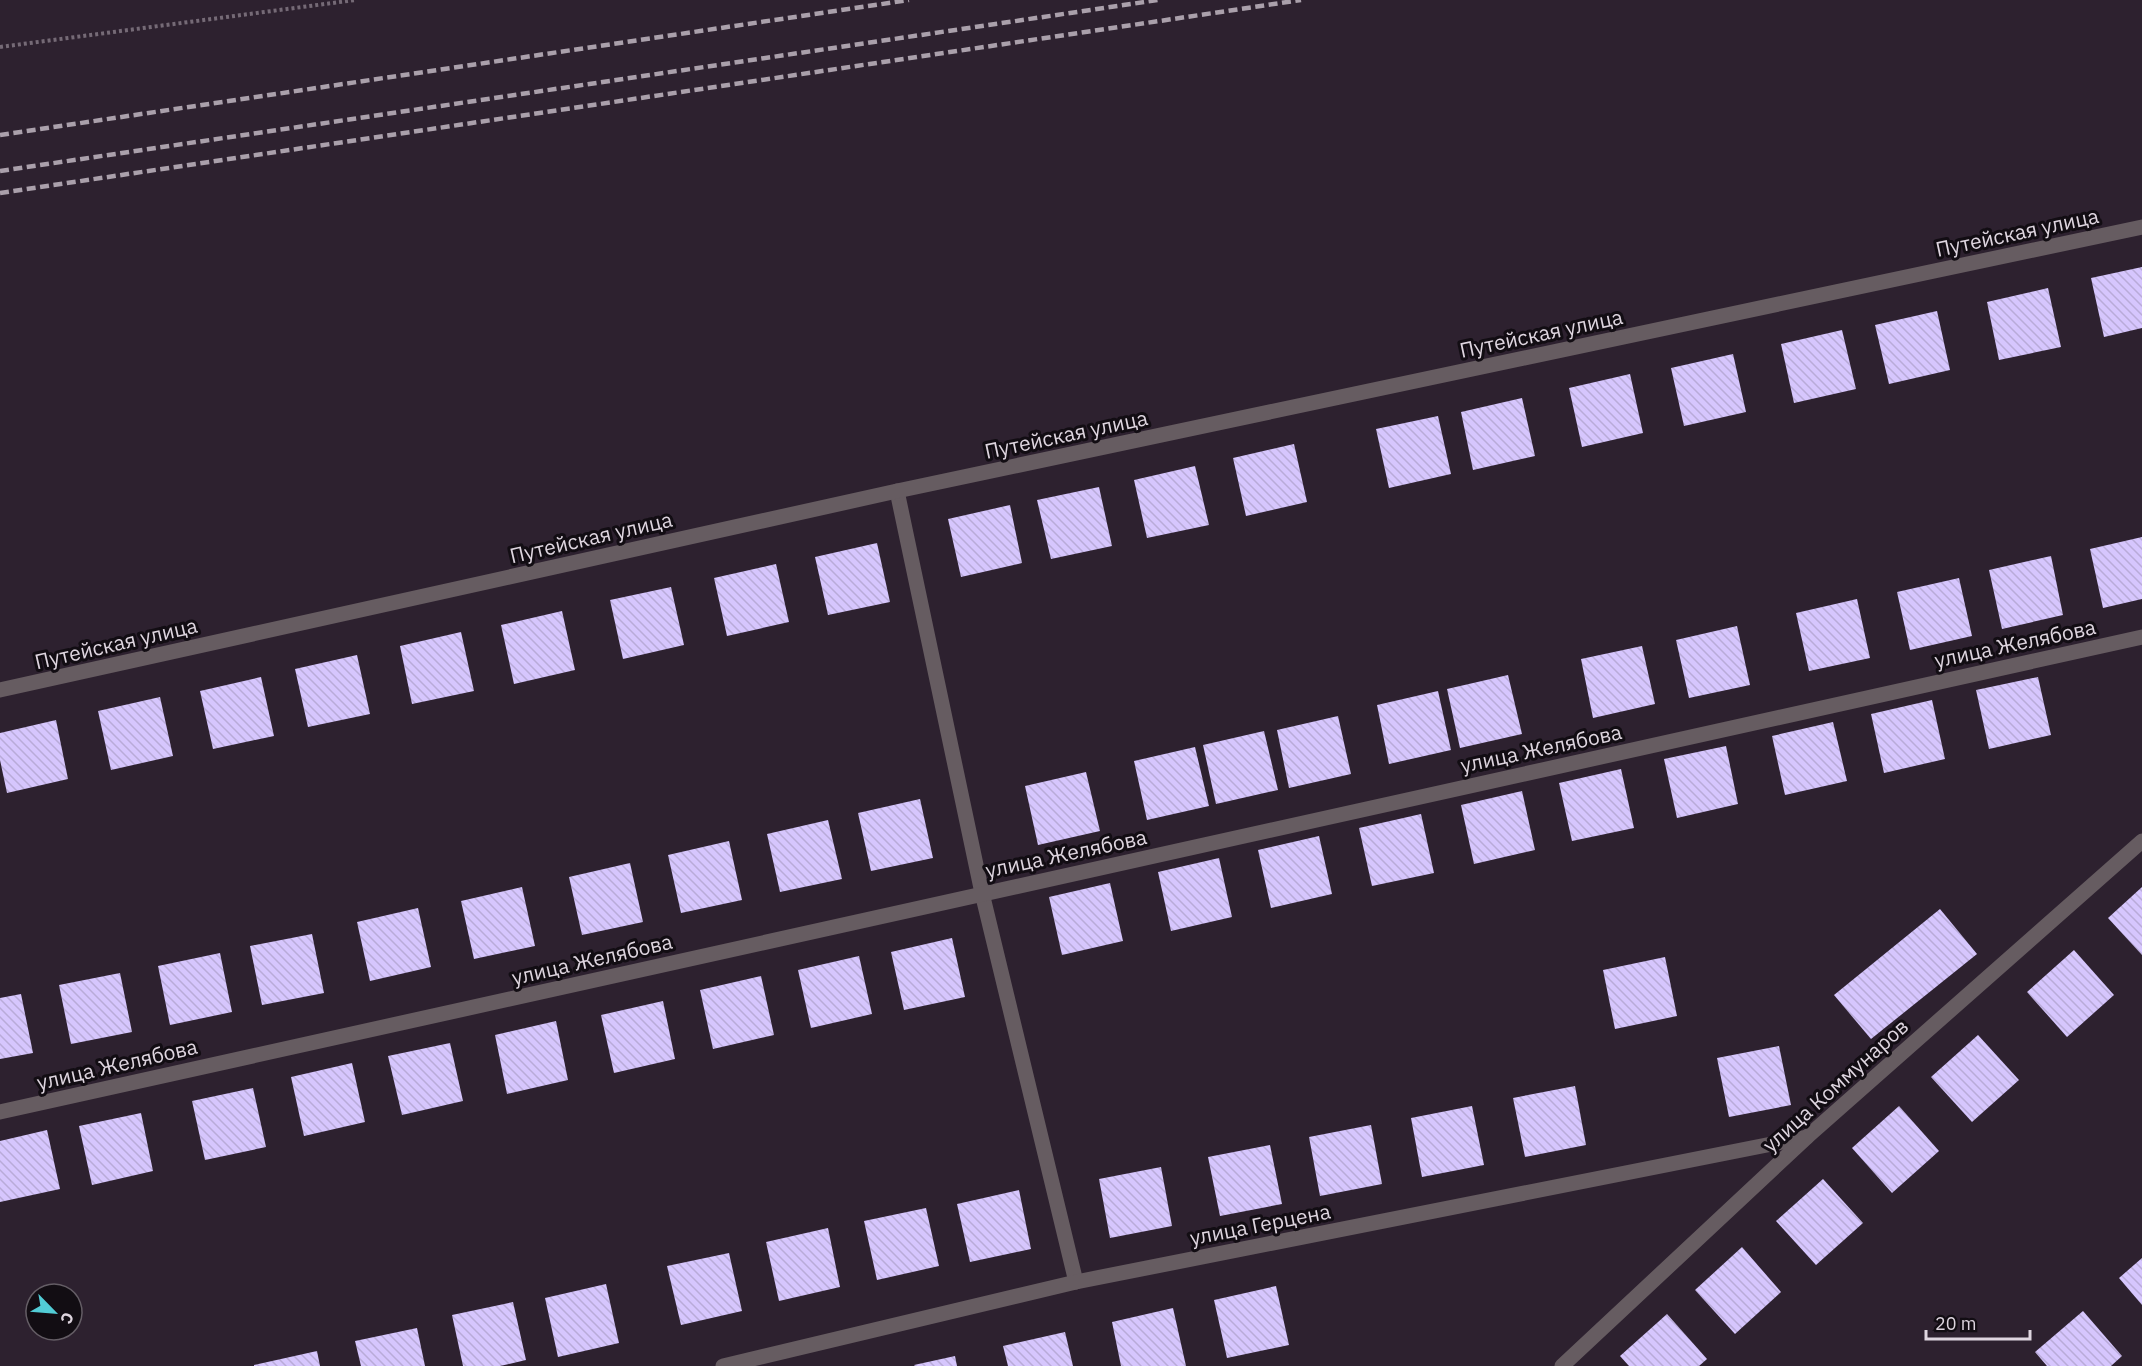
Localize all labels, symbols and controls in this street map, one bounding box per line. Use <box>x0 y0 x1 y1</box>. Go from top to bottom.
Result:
street label: Путейская улица <box>1933 201 2101 263</box>
street label: Путейская улица <box>1457 302 1625 364</box>
street label: Путейская улица <box>982 403 1150 465</box>
street label: Путейская улица <box>507 505 675 569</box>
street label: Путейская улица <box>32 611 200 675</box>
street label: улица Желябова <box>1932 612 2098 674</box>
street label: улица Желябова <box>1458 717 1624 779</box>
street label: улица Желябова <box>983 822 1149 884</box>
street label: улица Желябова <box>509 927 675 991</box>
street label: улица Коммунаров <box>1756 1012 1914 1158</box>
street label: улица Желябова <box>34 1032 200 1096</box>
street label: улица Герцена <box>1187 1197 1333 1251</box>
north arrow <box>24 1282 84 1342</box>
scale bar <box>1926 1303 2030 1341</box>
text: С <box>56 1309 79 1327</box>
text: 20 m <box>1935 1312 1977 1335</box>

